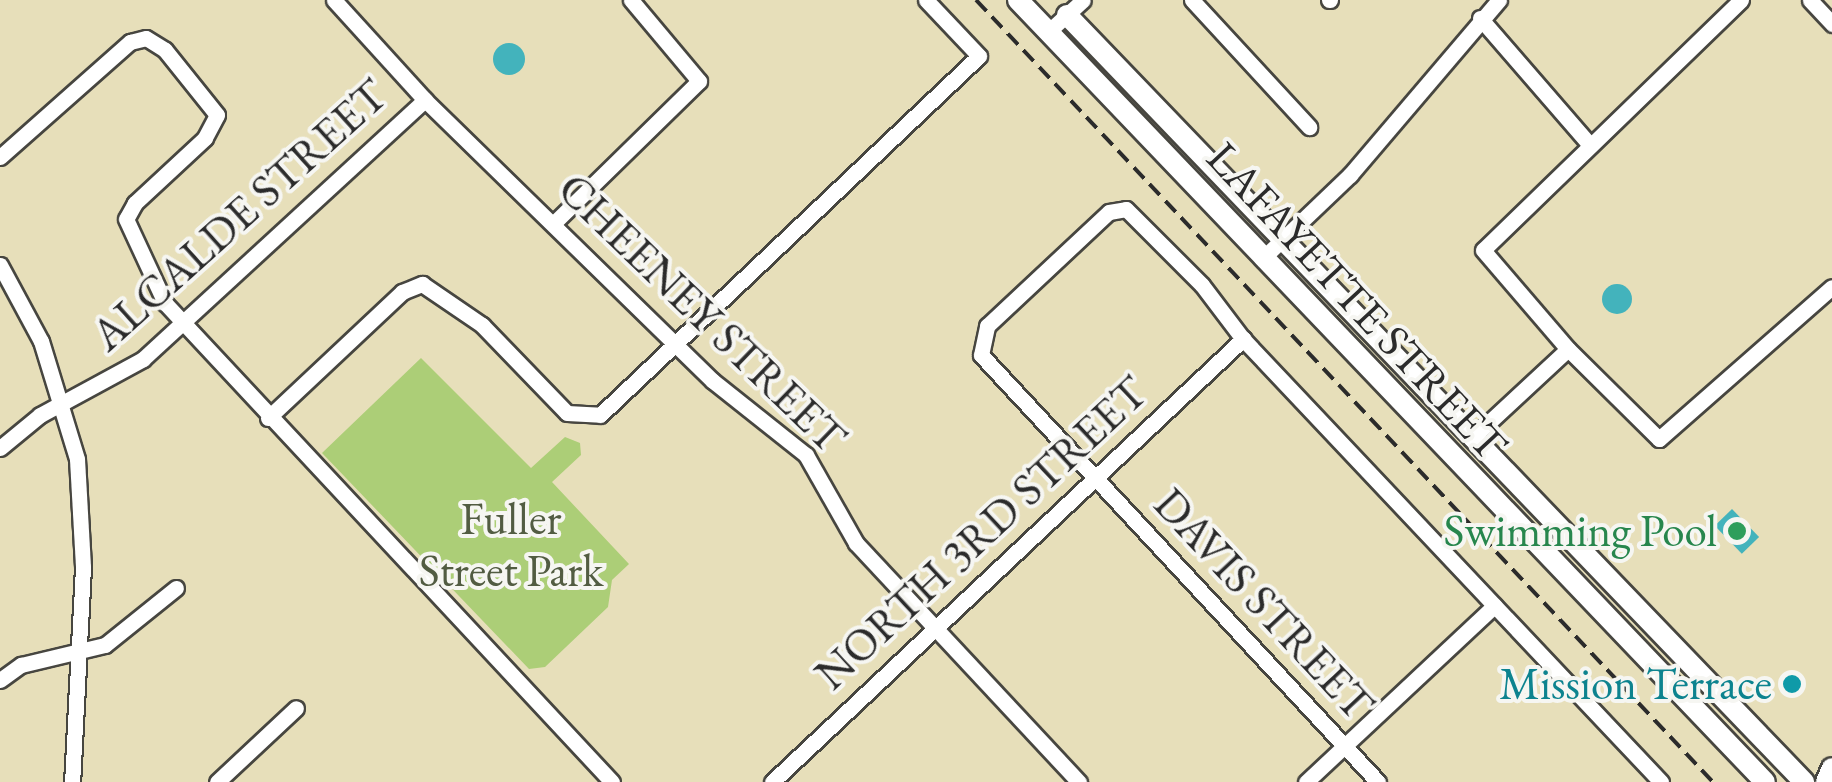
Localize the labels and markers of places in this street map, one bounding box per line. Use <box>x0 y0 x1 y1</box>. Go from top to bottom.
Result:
place label: Swimming Pool <box>1444 504 1717 558</box>
marker: Swimming Pool <box>1726 520 1748 542</box>
place label: Mission Terrace <box>1499 657 1772 711</box>
marker: Mission Terrace <box>1781 673 1803 695</box>

